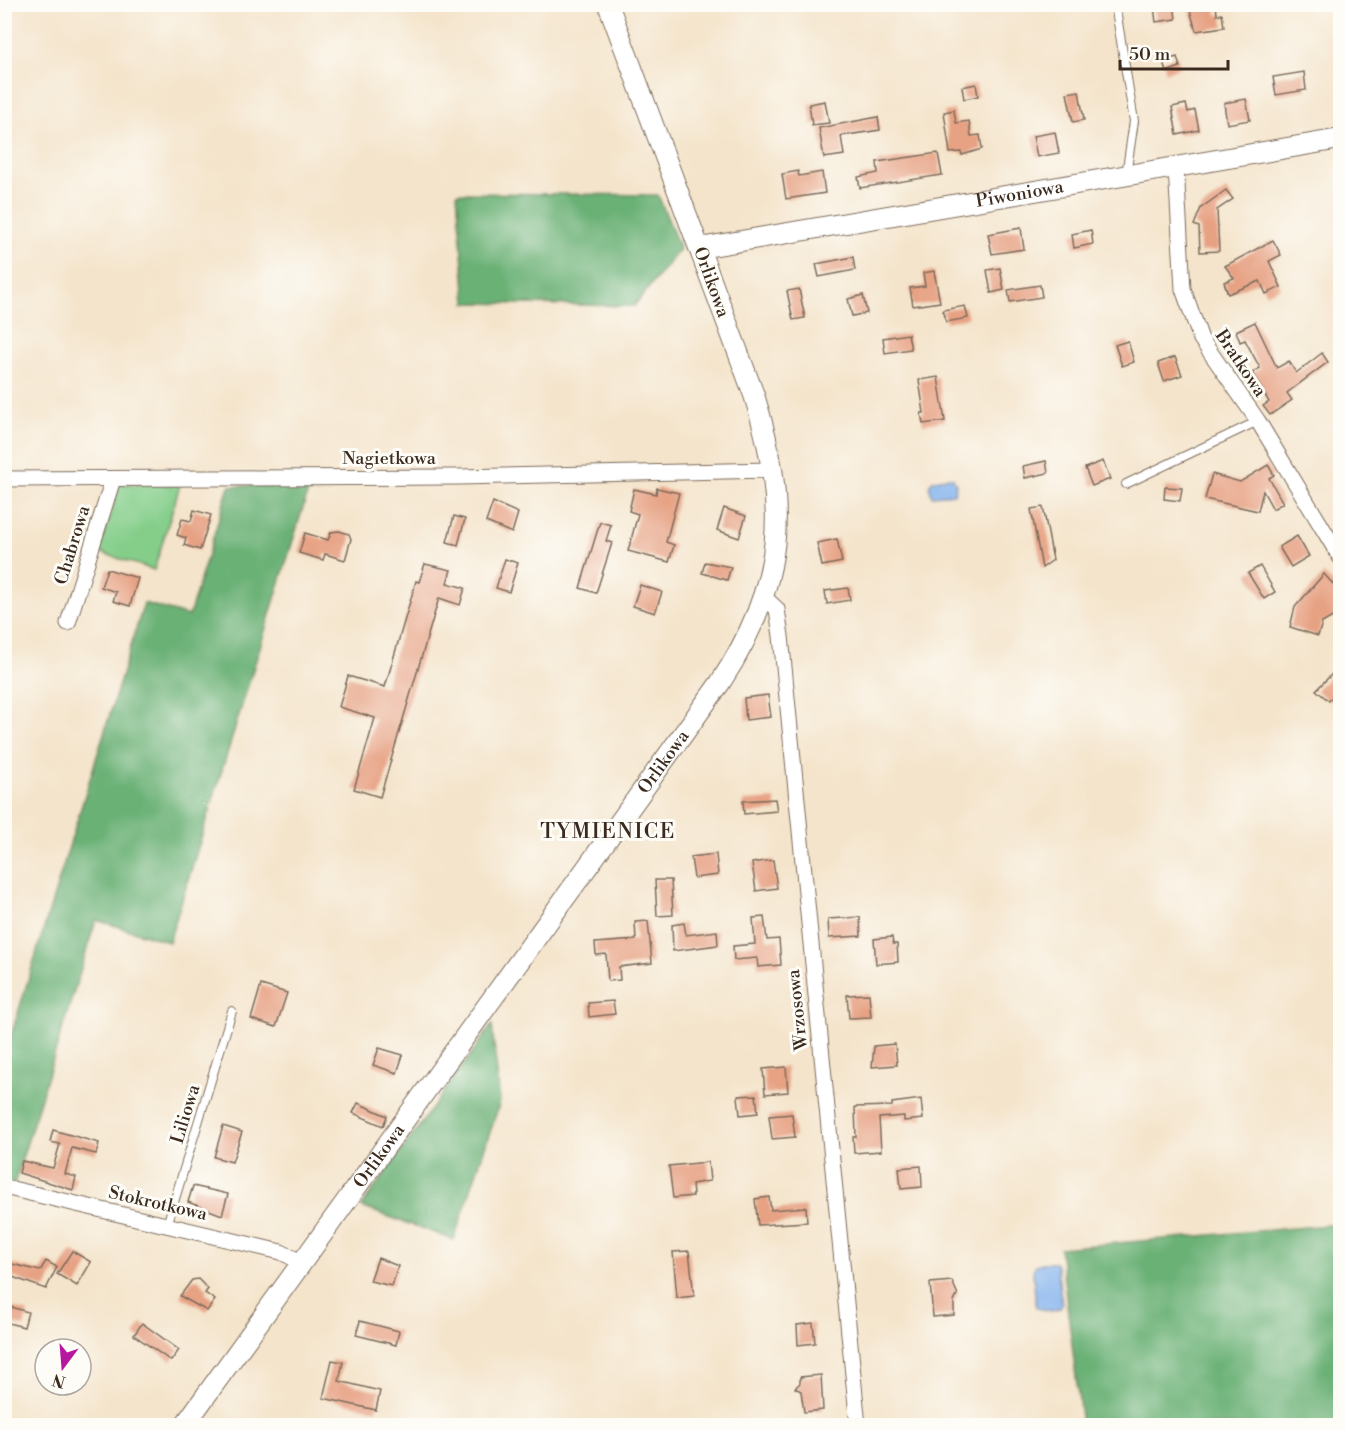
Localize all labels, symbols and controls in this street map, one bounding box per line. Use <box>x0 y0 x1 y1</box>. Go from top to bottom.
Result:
scale bar <box>1120 33 1228 71</box>
text: 50 m <box>1129 43 1171 66</box>
street label: Piwoniowa <box>974 175 1066 213</box>
street label: Orlikowa <box>688 244 735 321</box>
street label: Bratkowa <box>1209 324 1272 402</box>
street label: Nagietkowa <box>342 447 437 470</box>
street label: Chabrowa <box>50 502 96 587</box>
street label: Orlikowa <box>633 725 695 799</box>
district label: TYMIENICE <box>540 819 676 845</box>
street label: Wrzosowa <box>782 967 813 1053</box>
street label: Liliowa <box>166 1081 206 1146</box>
street label: Orlikowa <box>348 1119 411 1193</box>
street label: Stokrotkowa <box>106 1181 210 1226</box>
north arrow <box>33 1337 93 1397</box>
text: N <box>50 1369 68 1392</box>

